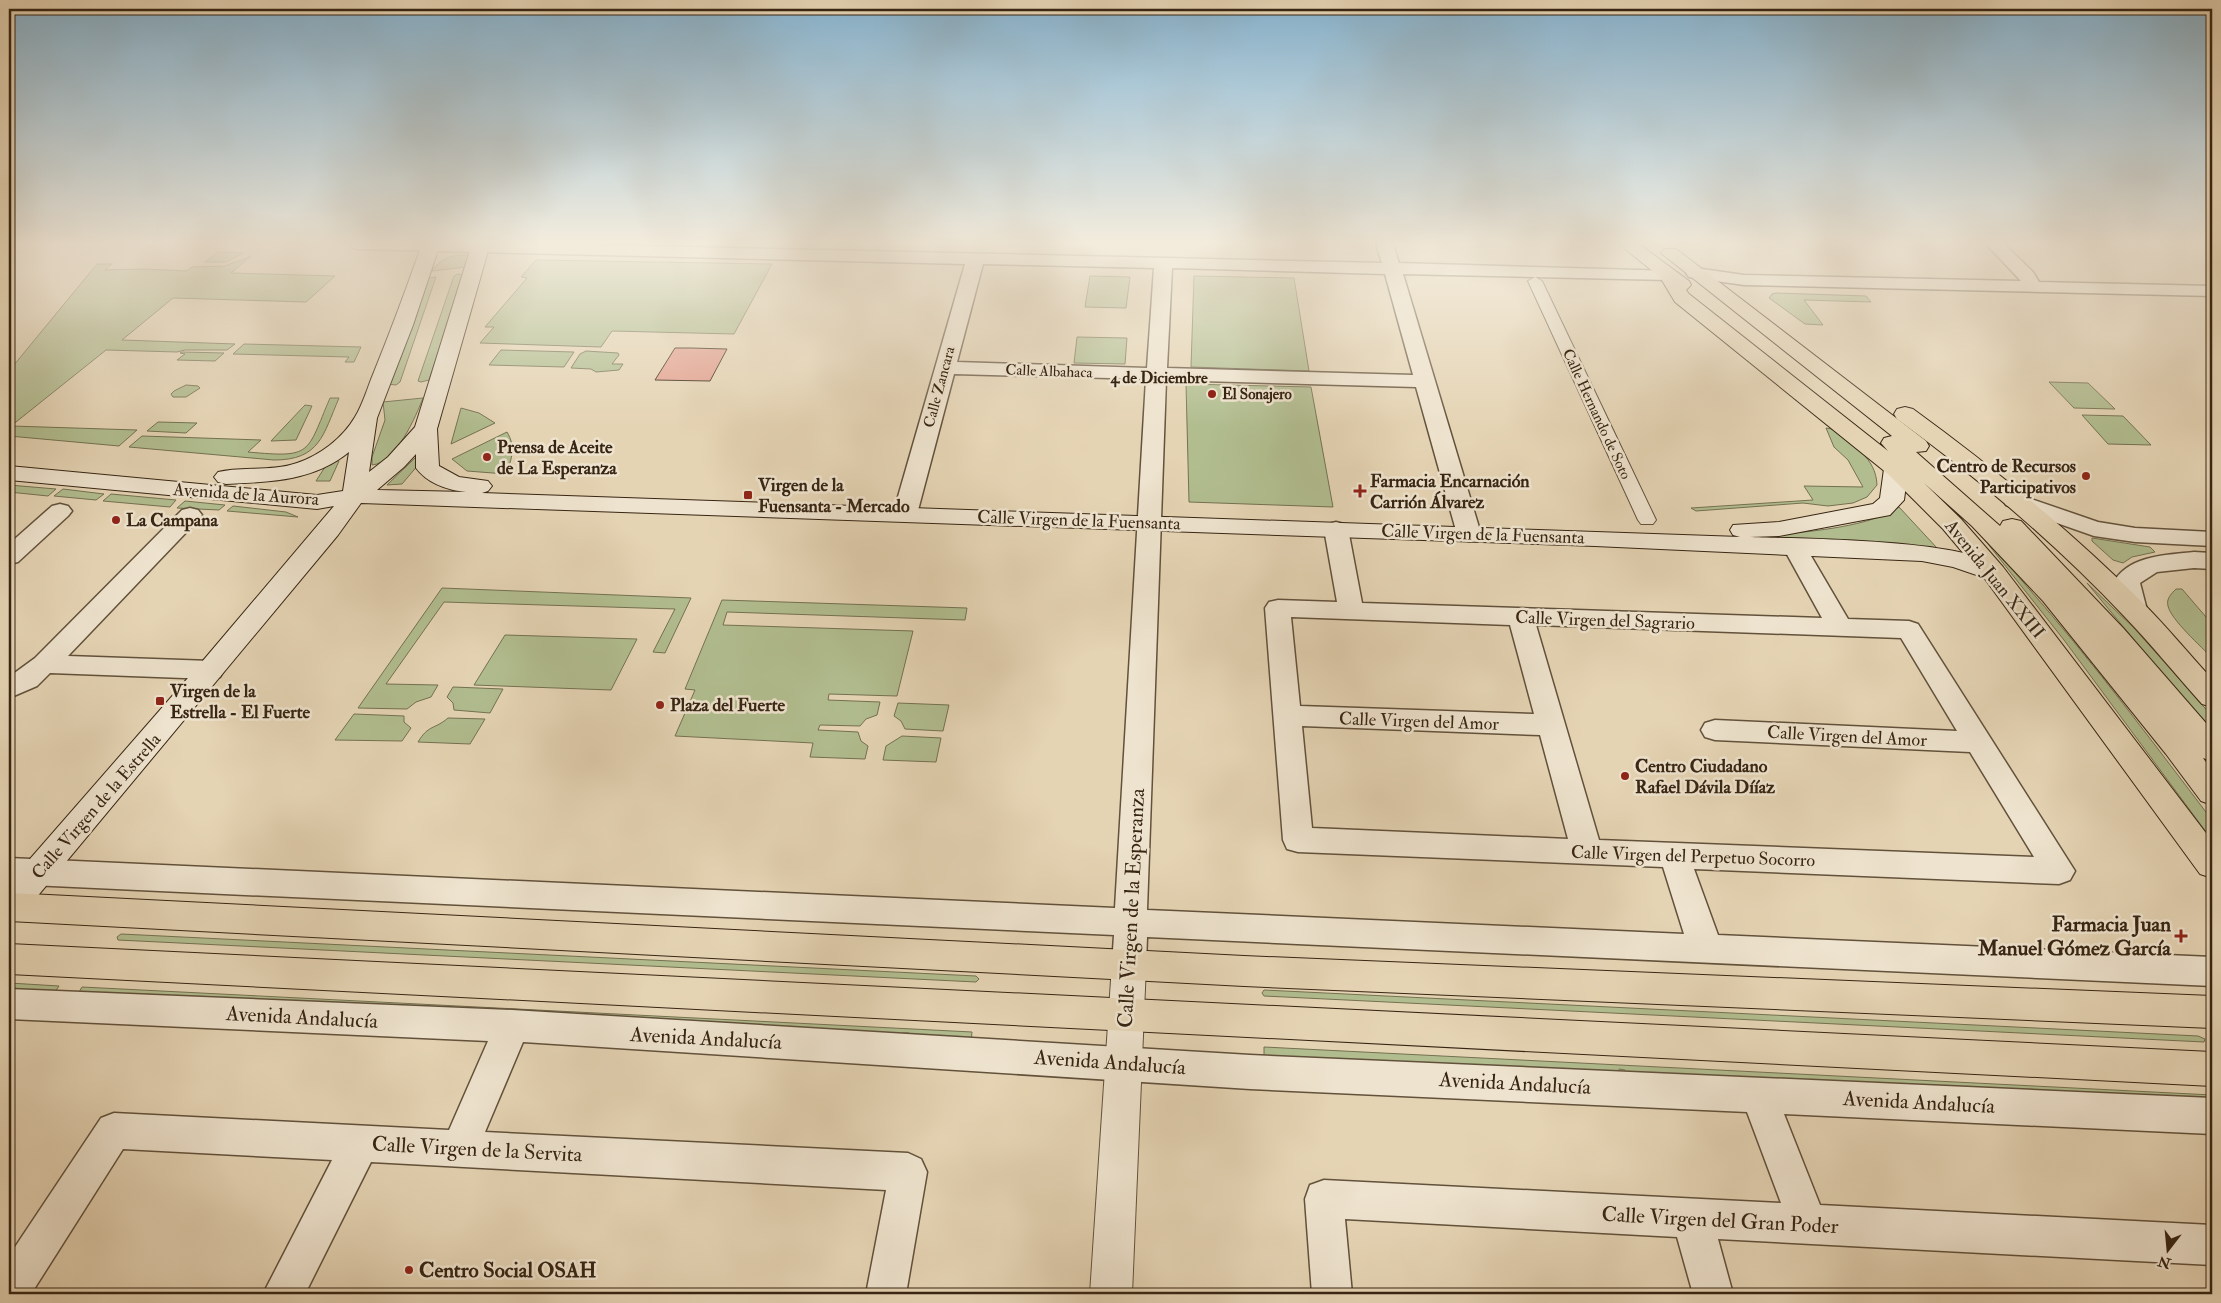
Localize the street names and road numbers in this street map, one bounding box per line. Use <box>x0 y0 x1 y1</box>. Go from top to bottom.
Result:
street label: Calle Zancara <box>920 344 960 430</box>
street label: Calle Hernando de Soto <box>1558 346 1635 483</box>
street label: Calle Albahaca <box>1005 360 1094 383</box>
street label: Avenida de la Aurora <box>171 478 320 511</box>
street label: Calle Virgen de la Fuensanta <box>977 505 1182 536</box>
street label: Avenida Juan XXIII <box>1939 514 2050 644</box>
street label: Calle Virgen de la Fuensanta <box>1381 519 1586 550</box>
street label: Calle Virgen del Sagrario <box>1515 606 1696 635</box>
street label: Calle Virgen del Amor <box>1339 707 1500 736</box>
street label: Calle Virgen del Amor <box>1766 721 1928 752</box>
street label: Calle Virgen de la Estrella <box>27 728 167 884</box>
street label: Calle Virgen de la Esperanza <box>1112 787 1151 1029</box>
street label: Calle Virgen del Perpetuo Socorro <box>1570 841 1816 872</box>
street label: Avenida Andalucía <box>224 1000 379 1035</box>
street label: Avenida Andalucía <box>628 1021 783 1056</box>
street label: Avenida Andalucía <box>1032 1044 1187 1081</box>
street label: Avenida Andalucía <box>1437 1066 1592 1101</box>
street label: Avenida Andalucía <box>1841 1085 1996 1120</box>
street label: Calle Virgen de la Servita <box>371 1131 583 1169</box>
street label: Calle Virgen del Gran Poder <box>1601 1201 1839 1240</box>

